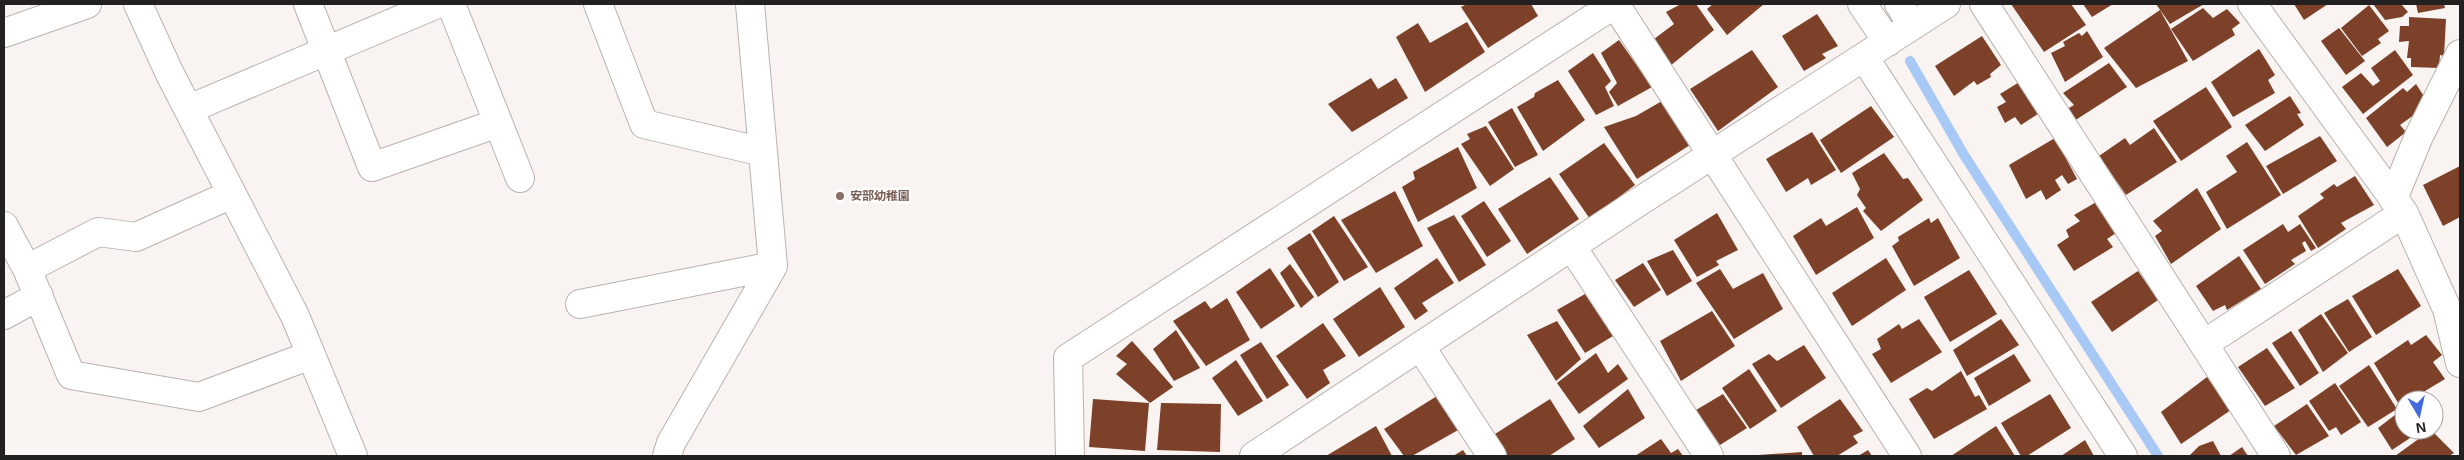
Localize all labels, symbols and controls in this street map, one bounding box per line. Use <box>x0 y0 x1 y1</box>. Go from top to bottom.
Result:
place label: 安部幼稚園 <box>850 189 910 203</box>
marker: 安部幼稚園 <box>834 190 846 202</box>
north arrow <box>2394 390 2444 440</box>
text: N <box>2415 419 2427 437</box>

